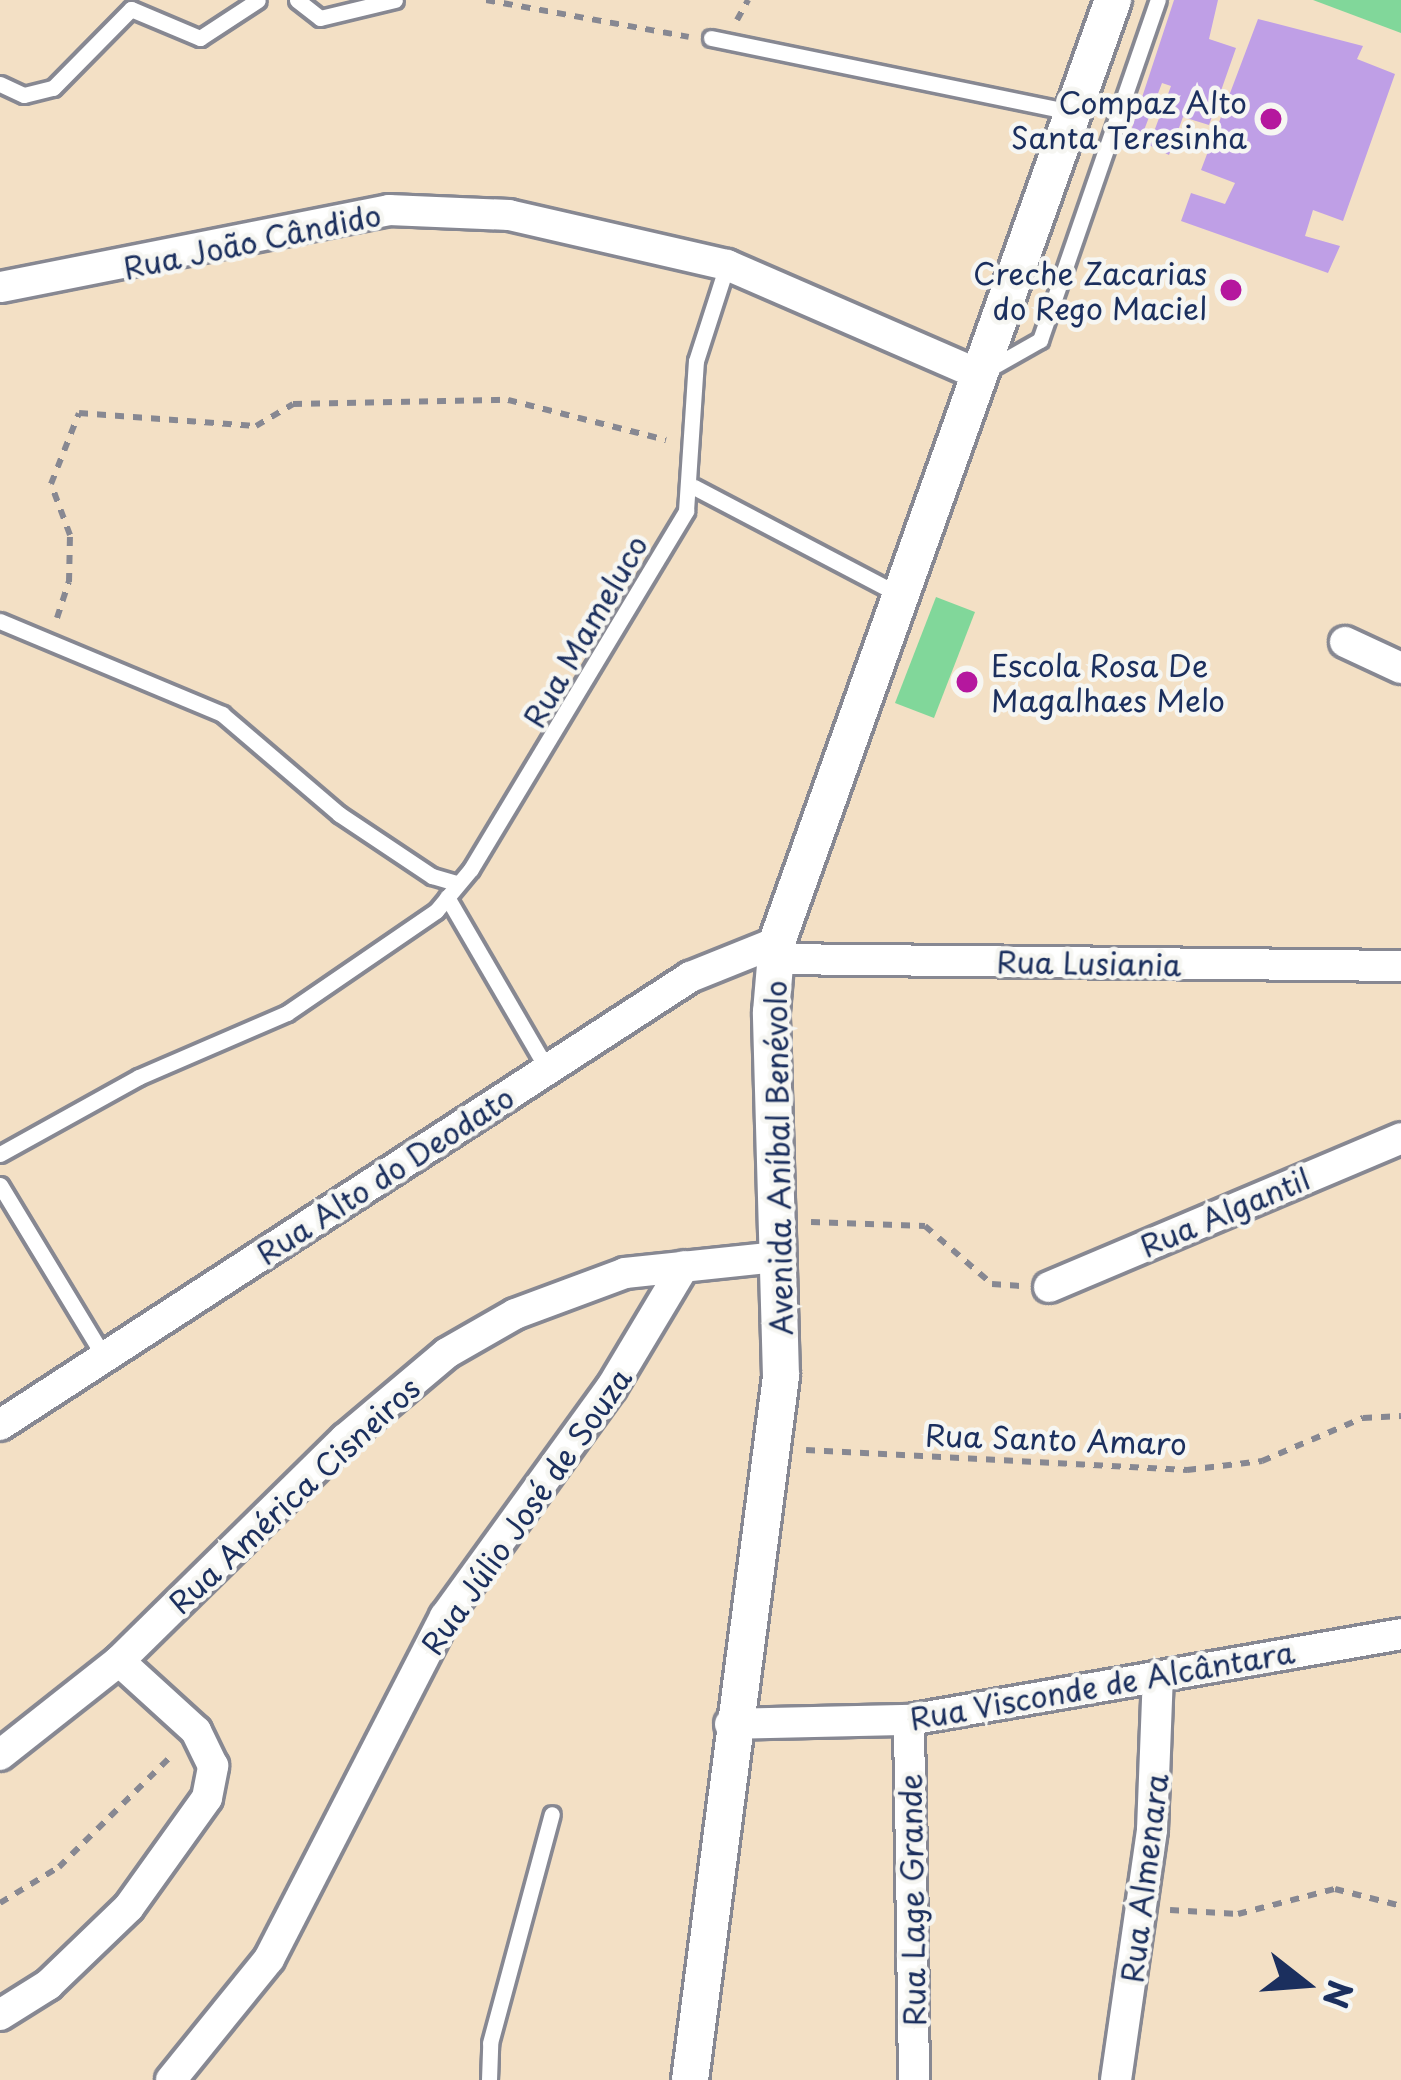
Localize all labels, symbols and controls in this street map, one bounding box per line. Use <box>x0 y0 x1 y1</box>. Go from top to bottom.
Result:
place label: Compaz Alto Santa Teresinha <box>1012 84 1247 154</box>
marker: Compaz Alto Santa Teresinha <box>1258 106 1284 132</box>
street label: Rua João Cândido <box>119 196 385 286</box>
place label: Creche Zacarias do Rego Maciel <box>972 255 1207 326</box>
marker: Creche Zacarias do Rego Maciel <box>1218 277 1244 303</box>
street label: Rua Mameluco <box>515 528 655 734</box>
place label: Escola Rosa De Magalhaes Melo <box>991 647 1227 718</box>
marker: Escola Rosa De Magalhaes Melo <box>954 669 980 695</box>
street label: Rua Lusiania <box>996 943 1182 983</box>
street label: Avenida Aníbal Benévolo <box>757 979 799 1337</box>
street label: Rua Alto do Deodato <box>249 1078 521 1272</box>
street label: Rua Algantil <box>1134 1160 1316 1264</box>
street label: Rua Júlio José de Souza <box>411 1358 641 1664</box>
street label: Rua América Cisneiros <box>161 1370 427 1620</box>
street label: Rua Santo Amaro <box>926 1417 1186 1461</box>
street label: Rua Visconde de Alcântara <box>904 1633 1300 1737</box>
street label: Rua Almenara <box>1113 1771 1175 1985</box>
street label: Rua Lage Grande <box>892 1774 932 2026</box>
north arrow <box>1245 1924 1365 2044</box>
text: N <box>1312 1975 1367 2014</box>

